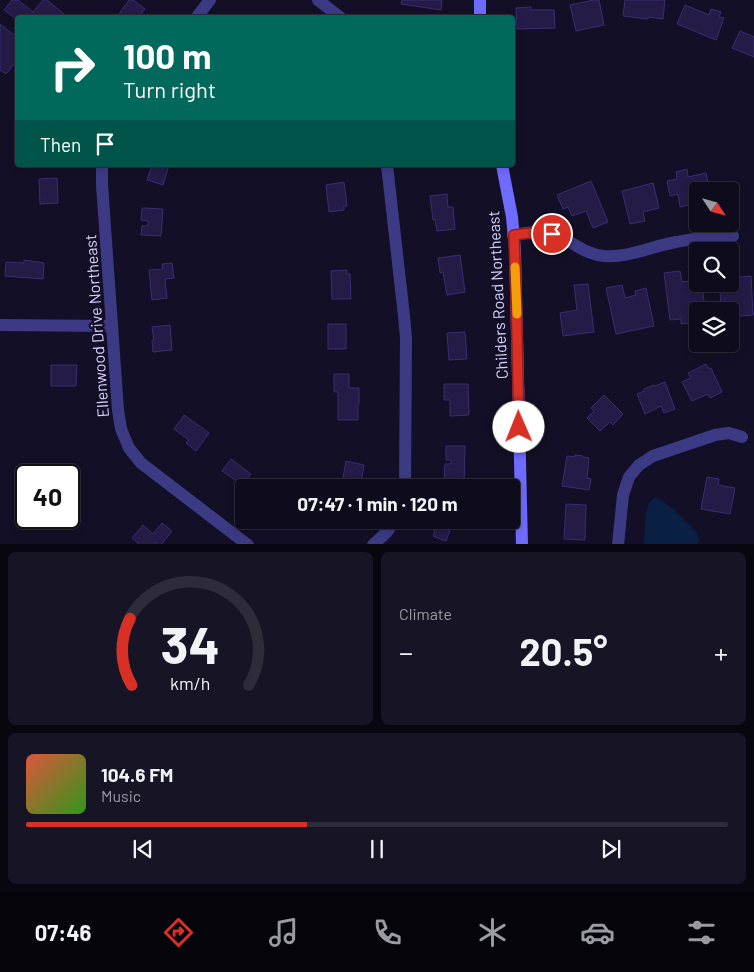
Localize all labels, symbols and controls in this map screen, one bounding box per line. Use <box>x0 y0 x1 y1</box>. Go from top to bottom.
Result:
text: 100 m <box>123 34 212 76</box>
icon: right <box>40 35 105 100</box>
text: Turn right <box>123 76 216 102</box>
icon: arrive <box>91 130 119 158</box>
text: Then <box>40 133 81 156</box>
north arrow <box>689 182 739 232</box>
map controls <box>689 182 739 352</box>
street label: Childers Road Northeast <box>483 210 511 380</box>
pin <box>531 213 573 255</box>
icon: arrive <box>538 220 566 248</box>
street label: Ellenwood Drive Northeast <box>80 234 112 418</box>
button: search <box>689 242 739 292</box>
button: layers <box>689 302 739 352</box>
position arrow <box>492 400 544 452</box>
speed limit sign: 40 <box>15 464 80 529</box>
text: 07:47 · 1 min · 120 m <box>297 492 458 515</box>
text: Climate <box>399 604 452 623</box>
text: 34 <box>161 612 220 674</box>
text: 20.5° <box>520 628 607 674</box>
text: − <box>399 635 413 669</box>
text: + <box>714 635 728 669</box>
text: km/h <box>170 672 211 694</box>
text: 104.6 FM <box>101 763 173 786</box>
text: Music <box>101 786 141 805</box>
icon: previous <box>129 835 157 863</box>
icon: pause <box>363 835 391 863</box>
icon: next <box>597 835 625 863</box>
icon: directions <box>161 915 196 950</box>
icon: music <box>266 915 301 950</box>
icon: phone <box>370 915 405 950</box>
icon: climate <box>475 915 510 950</box>
icon: car <box>580 915 615 950</box>
icon: filters <box>684 915 719 950</box>
text: 07:46 <box>35 919 91 945</box>

